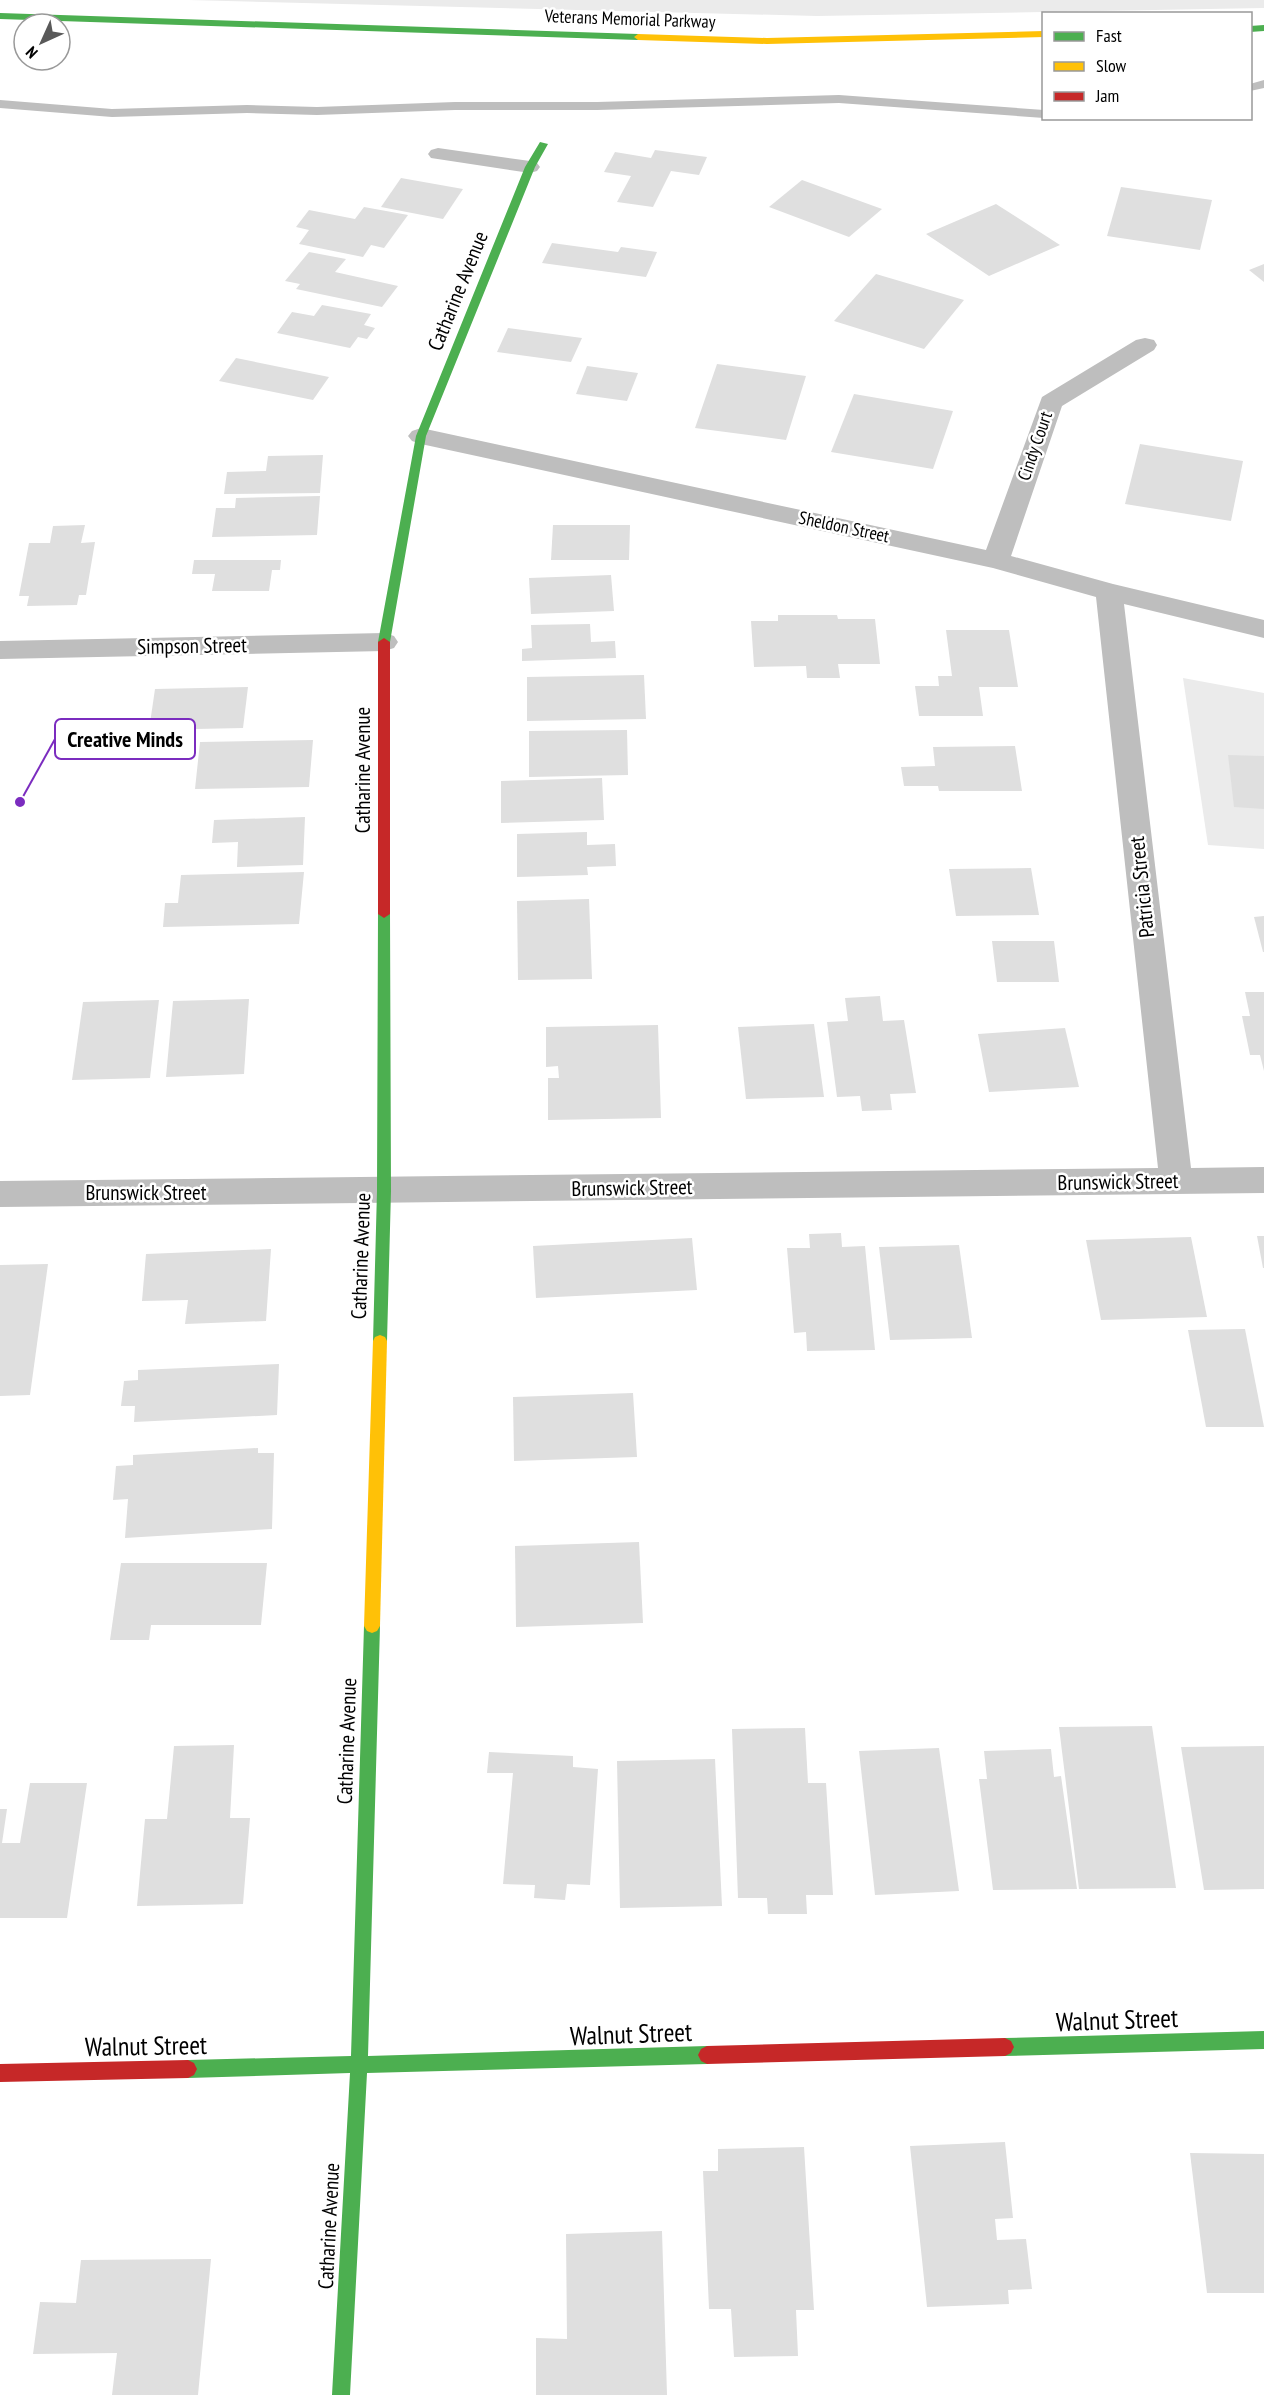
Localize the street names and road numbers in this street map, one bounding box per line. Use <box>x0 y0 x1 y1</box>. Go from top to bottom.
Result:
street label: Veterans Memorial Parkway <box>543 4 716 33</box>
street label: Catharine Avenue <box>421 227 494 354</box>
street label: Cindy Court <box>1012 408 1057 483</box>
street label: Sheldon Street <box>797 506 891 547</box>
street label: Simpson Street <box>137 631 247 660</box>
street label: Catharine Avenue <box>349 707 376 833</box>
street label: Patricia Street <box>1123 835 1160 939</box>
street label: Brunswick Street <box>1057 1167 1179 1196</box>
street label: Brunswick Street <box>571 1173 693 1202</box>
street label: Brunswick Street <box>85 1179 207 1206</box>
street label: Catharine Avenue <box>345 1192 376 1320</box>
street label: Catharine Avenue <box>331 1677 362 1805</box>
street label: Walnut Street <box>1055 2001 1179 2038</box>
street label: Walnut Street <box>569 2015 693 2052</box>
street label: Walnut Street <box>85 2028 207 2063</box>
street label: Catharine Avenue <box>312 2162 345 2290</box>

